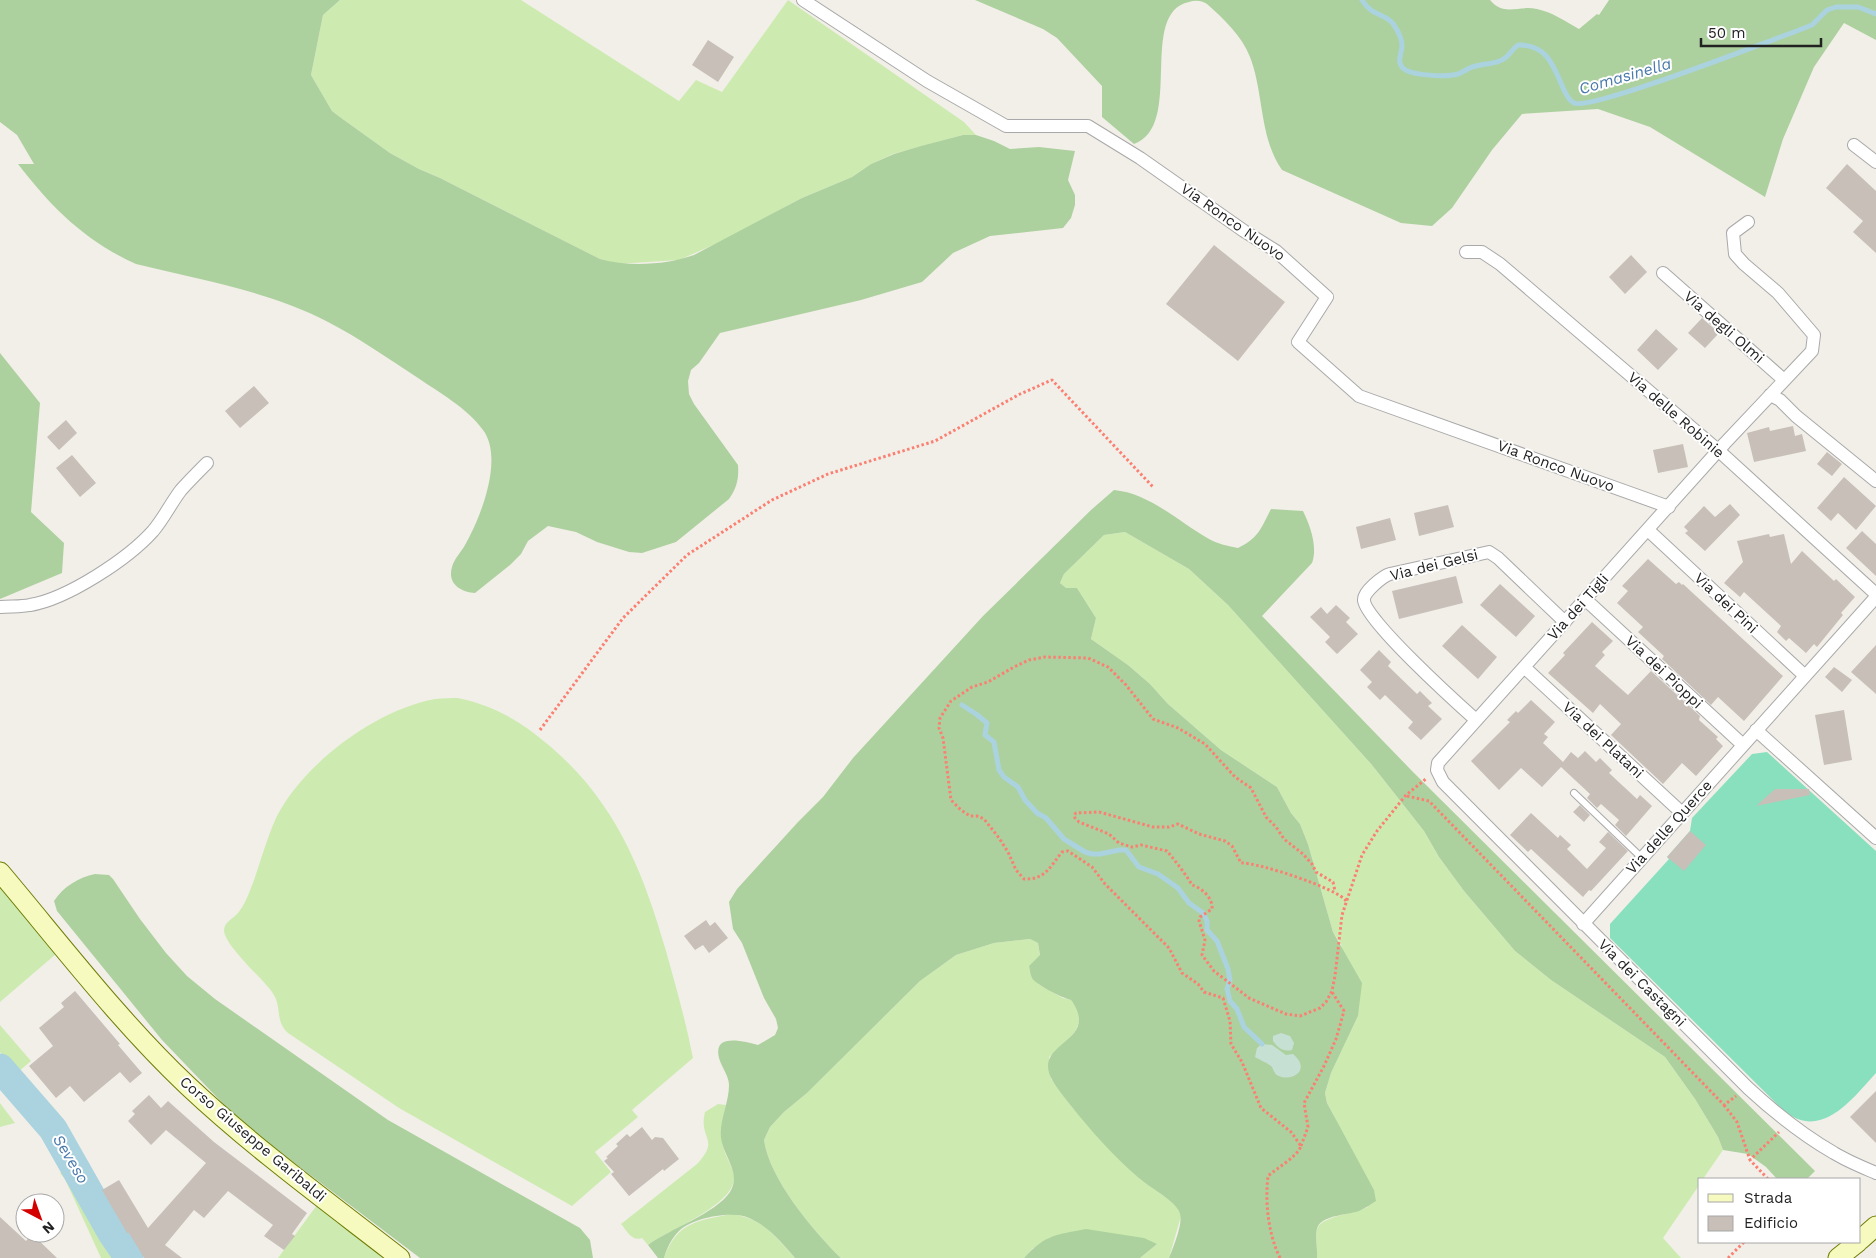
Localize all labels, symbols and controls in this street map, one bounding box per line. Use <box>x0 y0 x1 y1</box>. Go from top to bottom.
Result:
scale bar <box>1701 15 1821 47</box>
text: 50 m <box>1708 24 1745 42</box>
water label: Comasinella <box>1577 54 1674 98</box>
street label: Via Ronco Nuovo <box>1177 179 1289 265</box>
street label: Via degli Olmi <box>1680 287 1768 367</box>
street label: Via delle Robinie <box>1624 368 1728 462</box>
street label: Via Ronco Nuovo <box>1495 436 1617 496</box>
street label: Via dei Gelsi <box>1388 545 1480 585</box>
street label: Via dei Pini <box>1690 569 1762 637</box>
street label: Via dei Tigli <box>1544 570 1612 644</box>
street label: Via dei Pioppi <box>1622 632 1706 712</box>
street label: Via dei Platani <box>1559 698 1647 782</box>
street label: Via delle Querce <box>1622 776 1716 878</box>
street label: Via dei Castagni <box>1594 935 1690 1031</box>
street label: Corso Giuseppe Garibaldi <box>176 1072 330 1206</box>
water label: Seveso <box>49 1131 93 1187</box>
legend <box>1698 1178 1861 1243</box>
text: Strada <box>1744 1189 1793 1207</box>
north arrow <box>15 1193 65 1243</box>
text: Edificio <box>1744 1214 1798 1232</box>
text: N <box>39 1218 58 1237</box>

